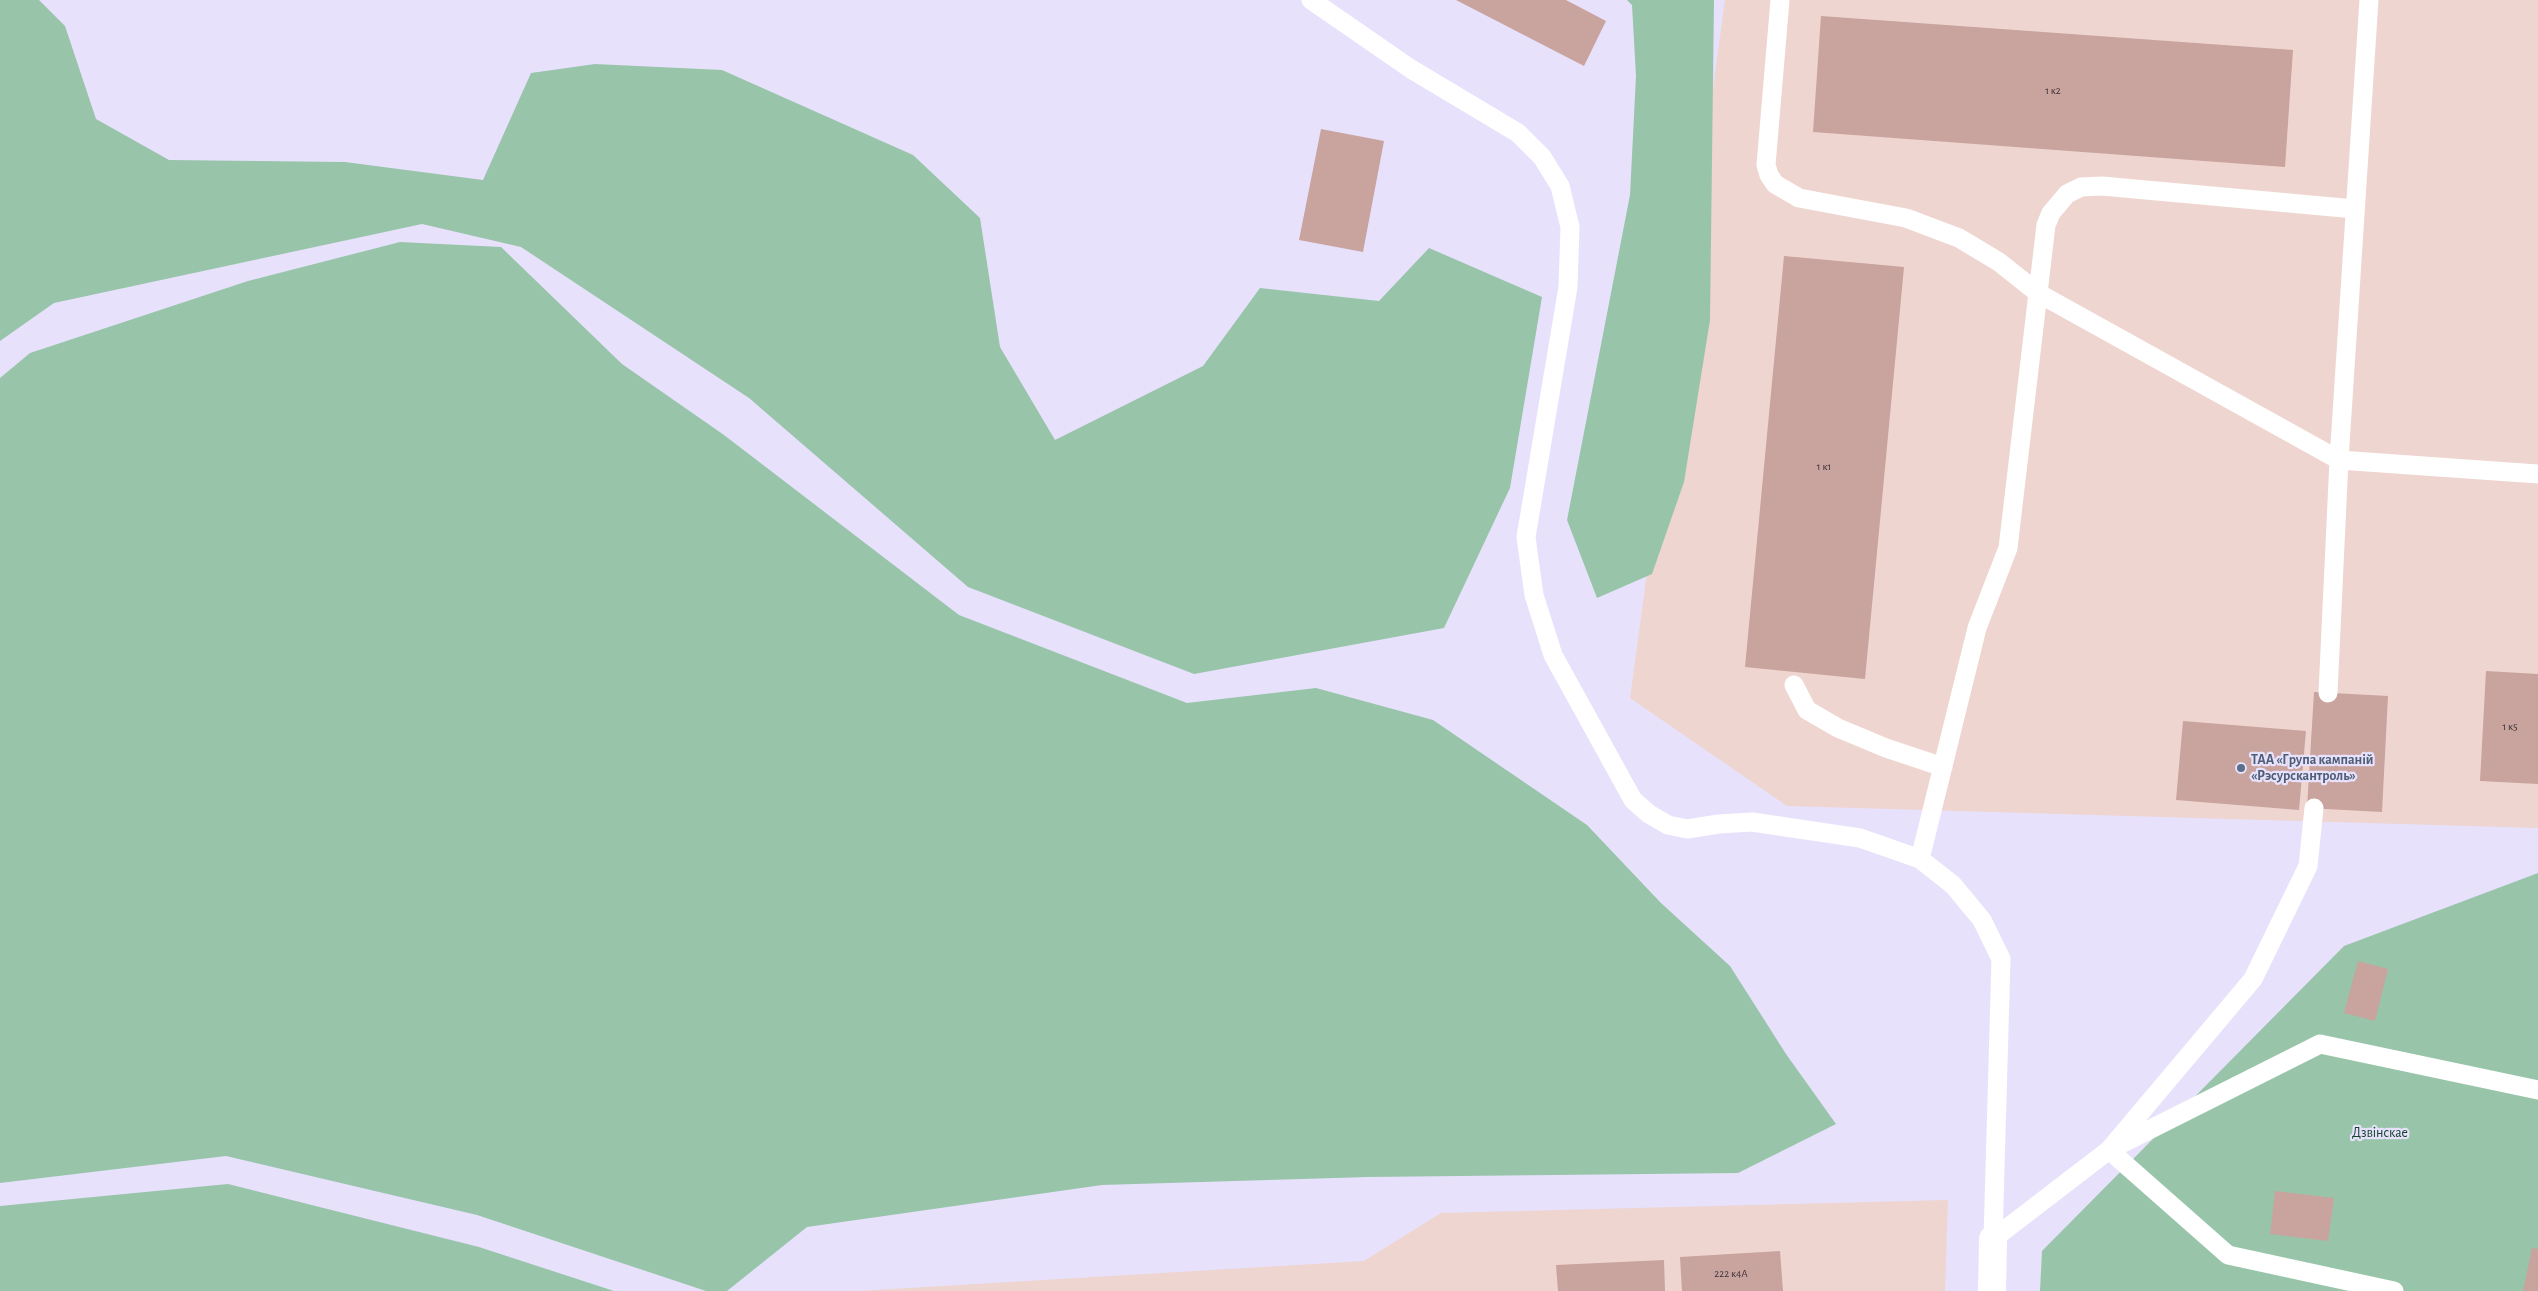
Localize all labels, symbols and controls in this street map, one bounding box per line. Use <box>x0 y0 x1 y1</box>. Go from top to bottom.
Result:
house number: 1 к2 <box>2045 84 2061 98</box>
house number: 1 к1 <box>1817 460 1831 474</box>
house number: 1 к5 <box>2502 720 2518 734</box>
place label: ТАА «Група кампаній «Рэсурскантроль» <box>2251 752 2373 784</box>
marker: ТАА «Група кампаній «Рэсурскантроль» <box>2235 762 2247 774</box>
park label: Дзвінскае <box>2352 1125 2408 1141</box>
house number: 222 к4А <box>1714 1267 1748 1281</box>

